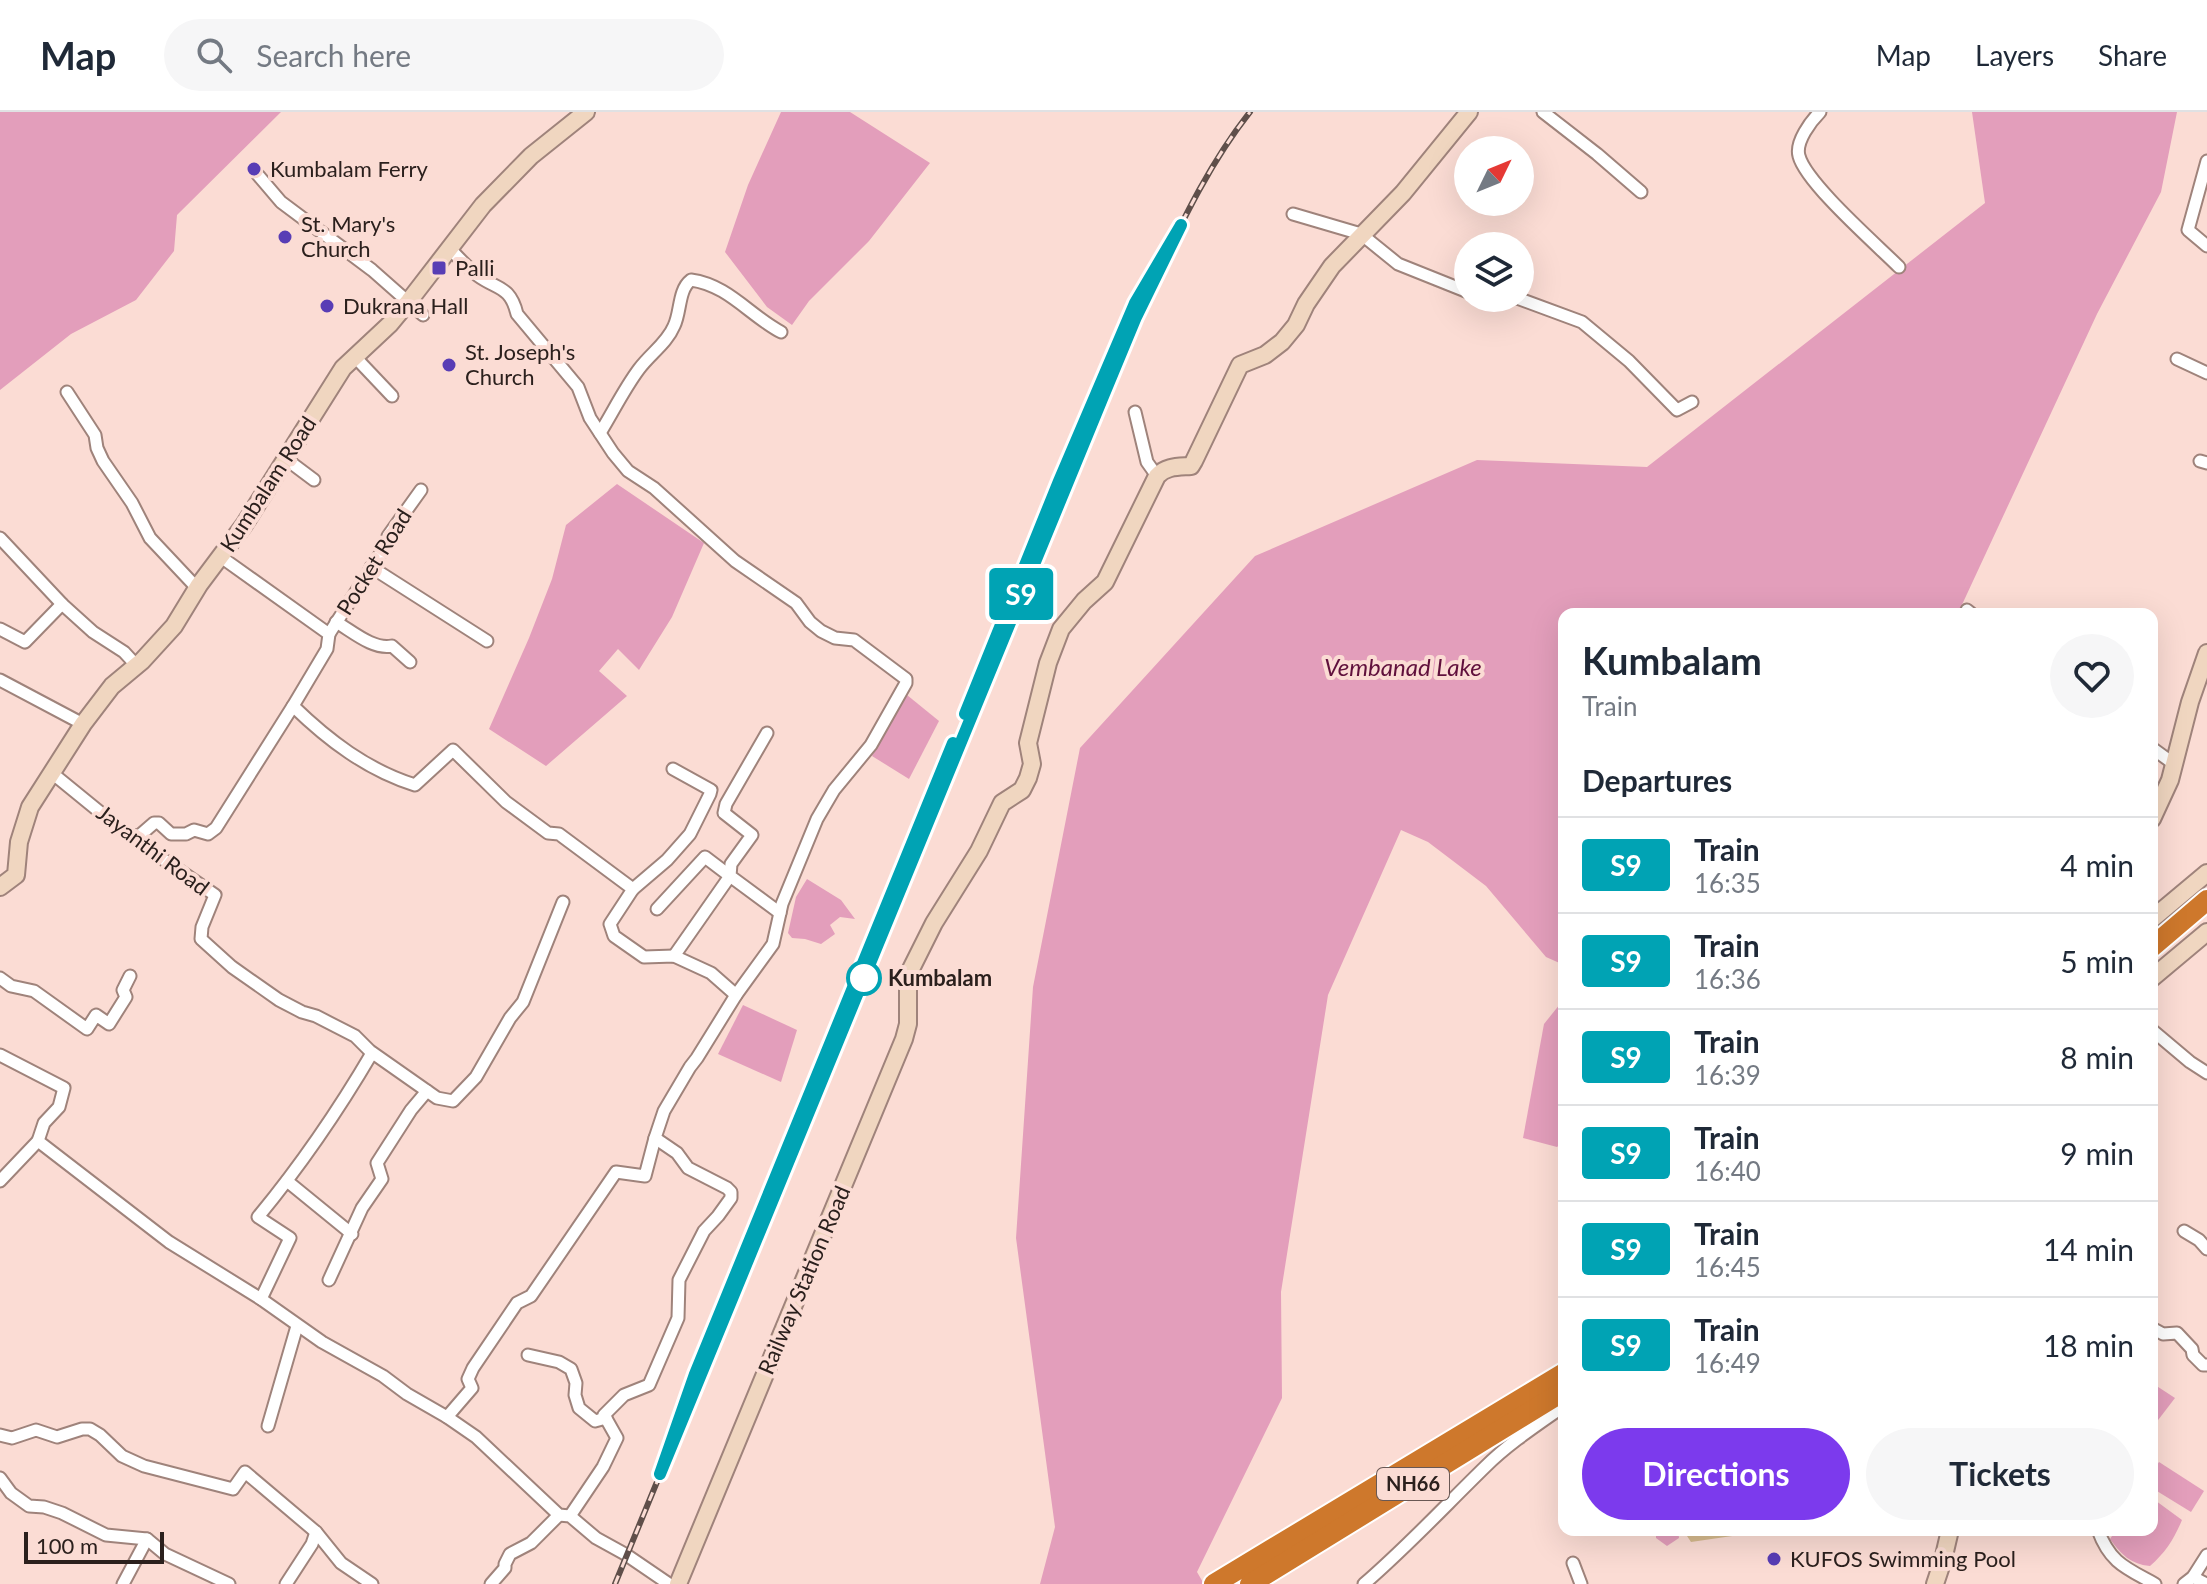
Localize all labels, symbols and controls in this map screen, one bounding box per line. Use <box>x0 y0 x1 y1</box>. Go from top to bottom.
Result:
search box <box>164 19 724 91</box>
text: Map <box>40 32 116 78</box>
icon: search <box>192 33 236 77</box>
text: Search here <box>256 37 411 73</box>
text: Map <box>1876 38 1931 72</box>
text: Layers <box>1975 38 2054 72</box>
text: Share <box>2098 38 2167 72</box>
north arrow <box>1454 136 1534 216</box>
map controls <box>1454 136 1534 312</box>
place label: Kumbalam Ferry <box>270 155 429 182</box>
marker: Kumbalam Ferry <box>245 160 263 178</box>
place label: St. Mary's Church <box>301 210 395 262</box>
marker: St. Mary's Church <box>276 228 294 246</box>
button: layers <box>1454 232 1534 312</box>
place label: Palli <box>455 254 494 281</box>
marker: Palli <box>430 259 448 277</box>
place label: Dukrana Hall <box>343 292 468 319</box>
marker: Dukrana Hall <box>318 297 336 315</box>
place label: St. Joseph's Church <box>465 338 575 390</box>
marker: St. Joseph's Church <box>440 356 458 374</box>
street label: Kumbalam Road <box>214 411 321 557</box>
street label: Pocket Road <box>330 504 417 620</box>
line badge: S9 <box>985 568 1057 620</box>
text: S9 <box>1005 577 1037 611</box>
button: heart <box>2050 634 2134 718</box>
text: Kumbalam <box>1582 637 1762 683</box>
water label: Vembanad Lake <box>1324 652 1482 681</box>
text: Train <box>1582 690 1637 722</box>
text: Departures <box>1582 762 1732 798</box>
street label: Jayanthi Road <box>92 799 215 901</box>
text: Train <box>1694 831 1760 867</box>
text: 4 min <box>2060 847 2134 883</box>
text: S9 <box>1610 848 1642 882</box>
text: 16:35 <box>1694 867 1761 899</box>
text: Train <box>1694 927 1760 963</box>
text: 5 min <box>2060 943 2134 979</box>
text: S9 <box>1610 944 1642 978</box>
marker: Kumbalam <box>847 961 881 995</box>
text: 16:36 <box>1694 963 1761 995</box>
place label: Kumbalam <box>888 964 992 991</box>
text: Train <box>1694 1023 1760 1059</box>
text: 8 min <box>2060 1039 2134 1075</box>
text: S9 <box>1610 1040 1642 1074</box>
text: 16:39 <box>1694 1059 1761 1091</box>
text: Train <box>1694 1119 1760 1155</box>
text: 9 min <box>2060 1135 2134 1171</box>
text: S9 <box>1610 1136 1642 1170</box>
text: 16:40 <box>1694 1155 1761 1187</box>
street label: Railway Station Road <box>752 1182 855 1378</box>
text: Train <box>1694 1215 1760 1251</box>
text: 14 min <box>2043 1231 2134 1267</box>
text: S9 <box>1610 1232 1642 1266</box>
text: 16:45 <box>1694 1251 1761 1283</box>
text: Train <box>1694 1311 1760 1347</box>
text: 18 min <box>2043 1327 2134 1363</box>
text: S9 <box>1610 1328 1642 1362</box>
text: 16:49 <box>1694 1347 1761 1379</box>
button: Directions <box>1582 1428 1850 1520</box>
button: Tickets <box>1866 1428 2134 1520</box>
road number: NH66 <box>1377 1468 1449 1500</box>
scale bar <box>24 1528 164 1564</box>
text: 100 m <box>36 1532 98 1559</box>
place label: KUFOS Swimming Pool <box>1790 1545 2016 1572</box>
marker: KUFOS Swimming Pool <box>1765 1550 1783 1568</box>

